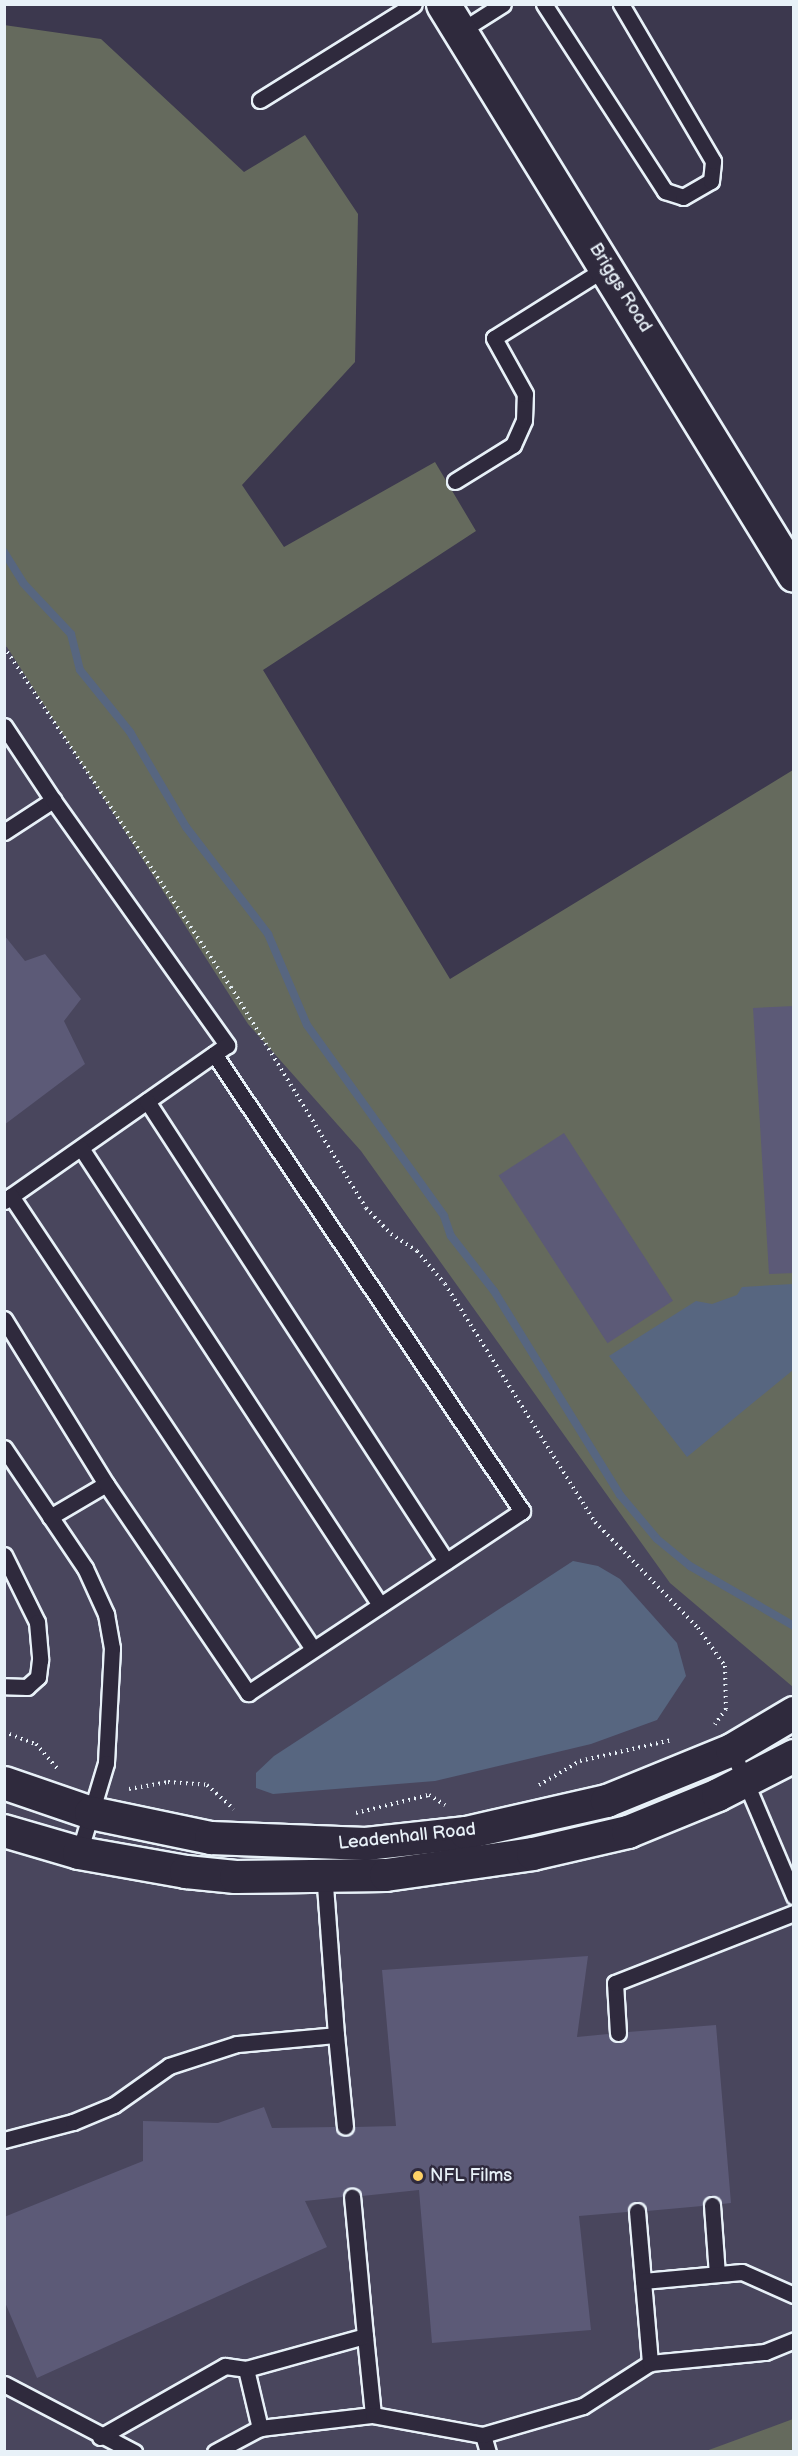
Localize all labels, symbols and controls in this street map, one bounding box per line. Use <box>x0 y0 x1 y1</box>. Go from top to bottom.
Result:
street label: Briggs Road <box>584 239 656 337</box>
street label: Leadenhall Road <box>337 1819 477 1855</box>
place label: NFL Films <box>430 2165 512 2187</box>
marker: NFL Films <box>411 2169 425 2183</box>

